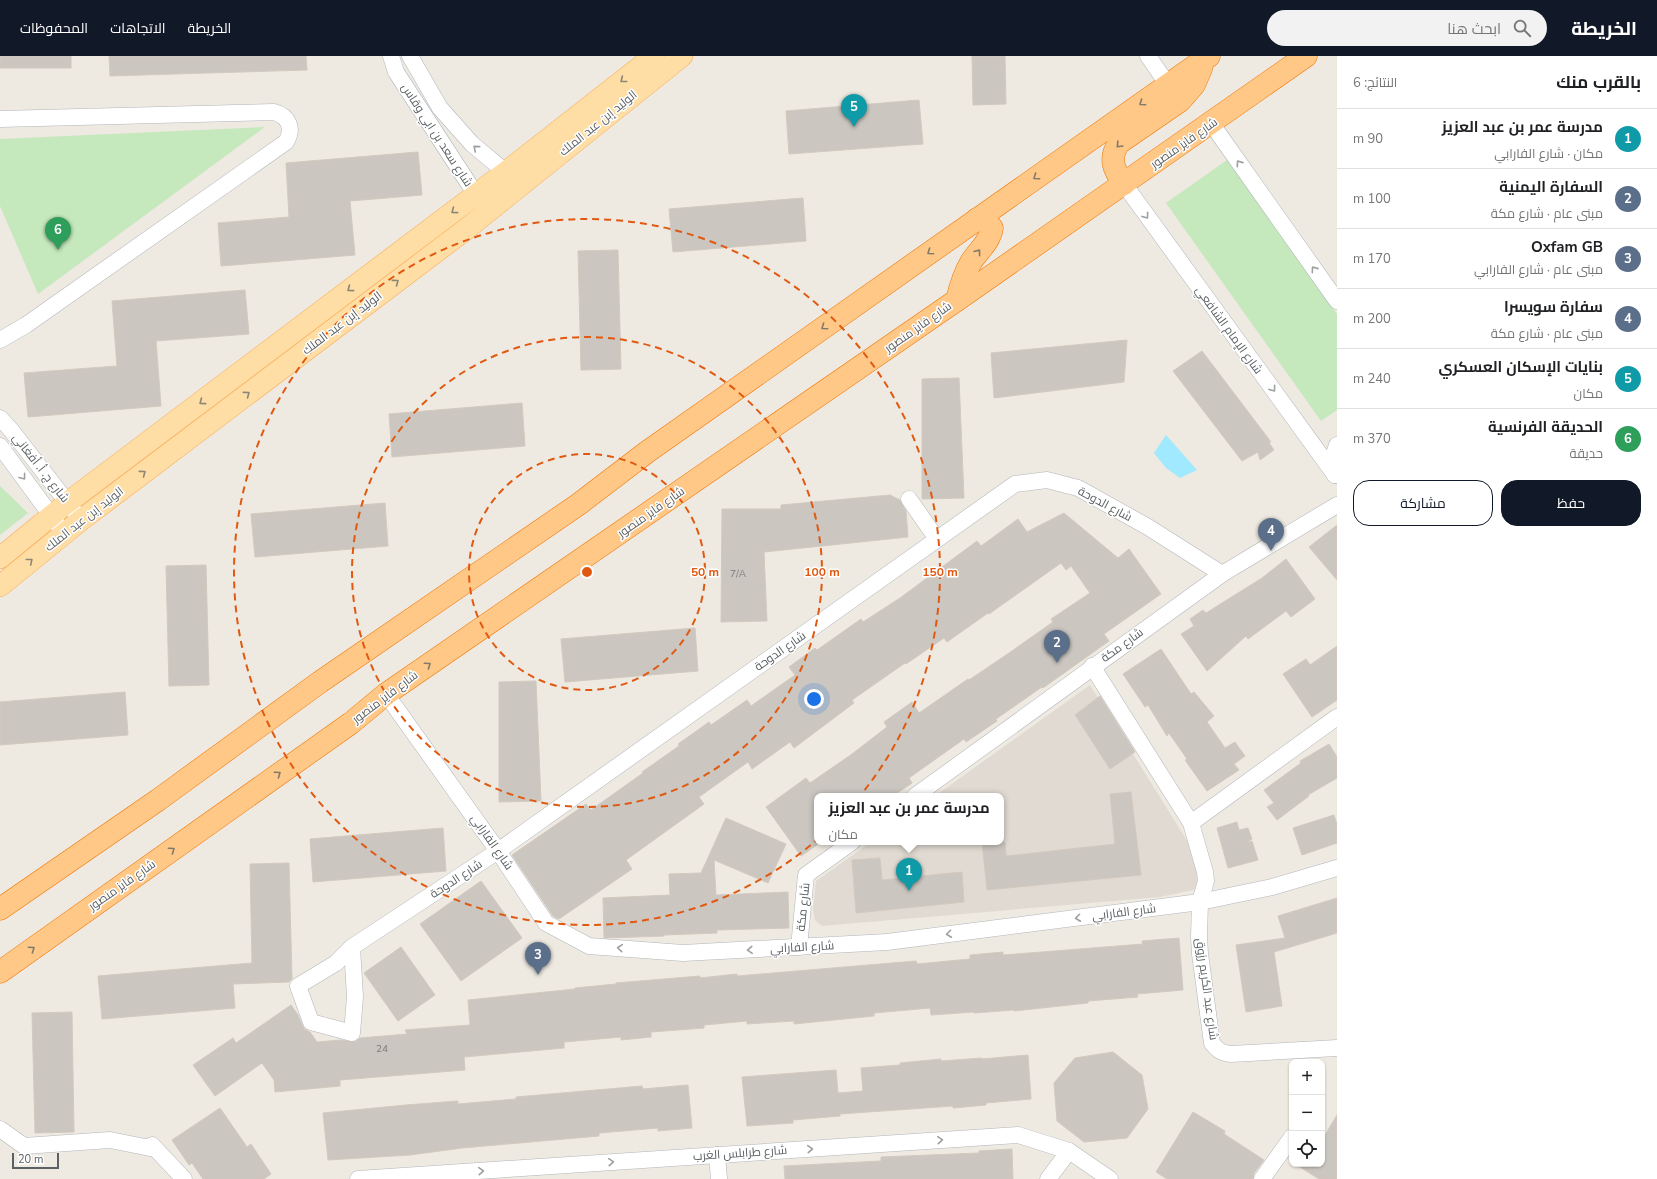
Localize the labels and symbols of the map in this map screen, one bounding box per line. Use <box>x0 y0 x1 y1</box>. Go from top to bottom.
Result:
one-way arrow <box>620 75 627 82</box>
street label: شارع سعد بن ابي وقاس <box>396 80 476 191</box>
street label: الوليد إبن عبد الملك <box>556 87 640 159</box>
pin: 5 <box>841 94 867 127</box>
one-way arrow <box>1140 98 1147 105</box>
street label: شارع فايز منصور <box>1146 114 1221 173</box>
one-way arrow <box>1117 140 1124 147</box>
one-way arrow <box>474 145 481 152</box>
one-way arrow <box>1236 160 1244 167</box>
one-way arrow <box>1033 172 1040 180</box>
one-way arrow <box>451 206 458 213</box>
one-way arrow <box>1142 212 1149 219</box>
pin: 6 <box>45 217 71 250</box>
one-way arrow <box>927 247 934 255</box>
one-way arrow <box>973 250 980 257</box>
one-way arrow <box>1312 266 1319 273</box>
one-way arrow <box>391 280 398 287</box>
street label: شارع الإمام الشافعي <box>1190 283 1266 378</box>
one-way arrow <box>347 285 354 292</box>
street label: الوليد إبن عبد الملك <box>299 288 385 358</box>
street label: شارع فايز منصور <box>880 298 955 357</box>
one-way arrow <box>821 322 828 329</box>
one-way arrow <box>1268 385 1275 392</box>
one-way arrow <box>243 392 250 399</box>
one-way arrow <box>199 397 206 404</box>
street label: شارع ج. أ. أفغاني <box>7 430 73 507</box>
one-way arrow <box>139 470 146 477</box>
one-way arrow <box>18 473 25 480</box>
street label: الوليد إبن عبد الملك <box>41 483 127 555</box>
street label: شارع فايز منصور <box>613 483 688 542</box>
street label: شارع الدوحة <box>1075 483 1135 525</box>
pin: 4 <box>1258 518 1284 551</box>
one-way arrow <box>26 559 33 566</box>
text: 50 m <box>691 564 719 580</box>
text: 100 m <box>804 564 840 580</box>
text: 150 m <box>922 564 958 580</box>
centre of rings <box>580 565 594 579</box>
house number: 7/A <box>730 567 747 581</box>
street label: شارع مكة <box>1098 624 1147 666</box>
street label: شارع الدوحة <box>751 627 809 675</box>
pin: 2 <box>1044 630 1070 663</box>
one-way arrow <box>424 663 431 670</box>
street label: شارع فايز منصور <box>348 667 421 728</box>
your location <box>804 689 824 709</box>
one-way arrow <box>274 771 281 779</box>
street label: شارع الفارابي <box>465 811 517 874</box>
one-way arrow <box>168 847 175 855</box>
street label: شارع فايز منصور <box>84 856 159 915</box>
street label: شارع الدوحة <box>427 856 485 902</box>
pin: 1 <box>896 858 922 891</box>
street label: شارع مكة <box>792 882 814 932</box>
street label: شارع الفارابي <box>1091 900 1157 926</box>
one-way arrow <box>1075 913 1081 922</box>
one-way arrow <box>946 929 952 938</box>
street label: شارع الفارابي <box>769 937 835 959</box>
street label: شارع عبد الكريم رزوق <box>1192 937 1222 1041</box>
pin: 3 <box>525 942 551 975</box>
one-way arrow <box>617 944 623 953</box>
one-way arrow <box>747 945 753 954</box>
one-way arrow <box>27 947 34 954</box>
house number: 24 <box>376 1042 388 1056</box>
one-way arrow <box>937 1136 943 1145</box>
street label: شارع طرابلس الغرب <box>692 1142 788 1164</box>
one-way arrow <box>807 1144 813 1153</box>
scale bar <box>12 1151 59 1170</box>
one-way arrow <box>608 1158 614 1167</box>
one-way arrow <box>478 1166 484 1175</box>

